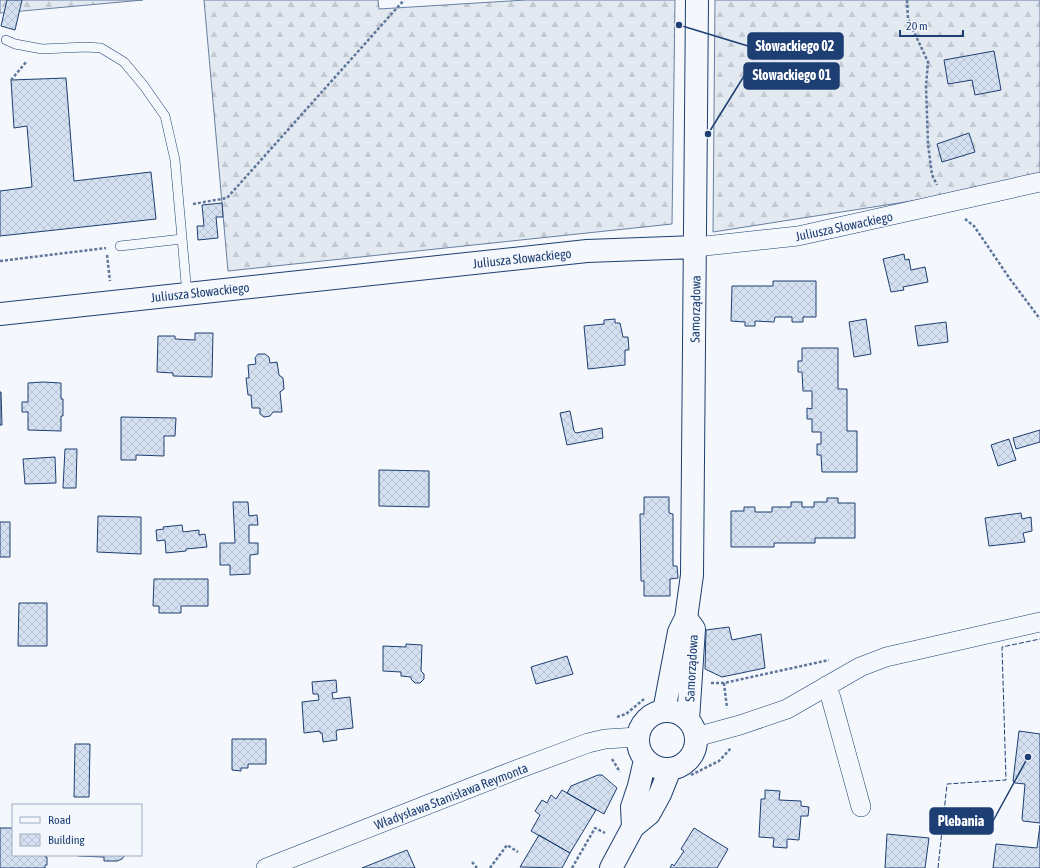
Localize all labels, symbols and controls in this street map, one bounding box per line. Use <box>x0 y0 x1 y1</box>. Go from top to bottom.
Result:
scale bar <box>900 12 963 38</box>
text: 20 m <box>906 19 928 33</box>
callout: Słowackiego 02 <box>748 33 843 59</box>
text: Słowackiego 02 <box>756 38 835 54</box>
callout: Słowackiego 01 <box>744 63 839 89</box>
text: Słowackiego 01 <box>753 67 832 83</box>
street label: Juliusza Słowackiego <box>794 209 894 244</box>
street label: Juliusza Słowackiego <box>472 246 572 271</box>
street label: Samorządowa <box>687 275 704 343</box>
street label: Juliusza Słowackiego <box>150 280 250 305</box>
street label: Samorządowa <box>682 634 701 702</box>
street label: Władysława Stanisława Reymonta <box>372 760 530 833</box>
legend <box>12 804 142 856</box>
callout: Plebania <box>930 808 993 834</box>
text: Road <box>48 813 71 827</box>
text: Plebania <box>938 813 985 829</box>
text: Building <box>48 833 86 847</box>

